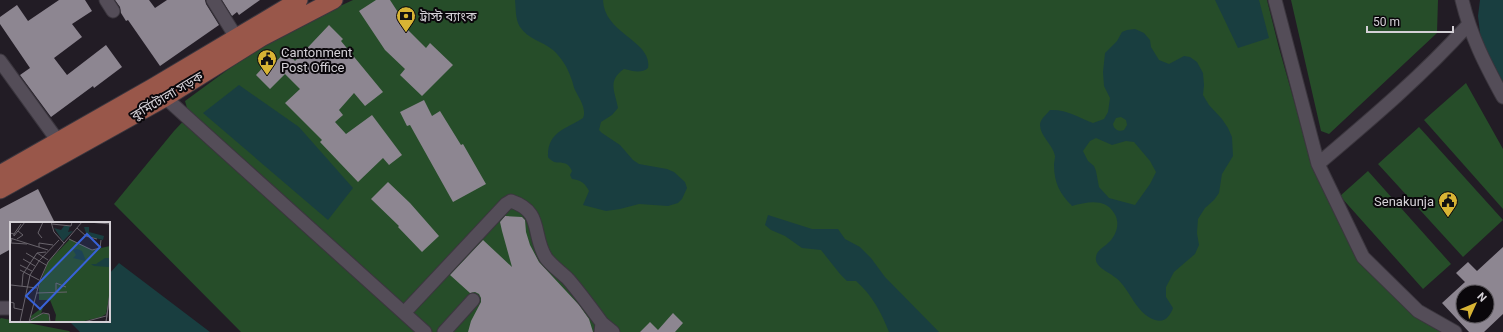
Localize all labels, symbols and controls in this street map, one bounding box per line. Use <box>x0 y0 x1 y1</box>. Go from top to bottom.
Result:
bank icon: ট্রাস্ট ব্যাংক <box>395 5 417 33</box>
scale bar <box>1367 8 1453 34</box>
place label: ট্রাস্ট ব্যাংক <box>419 9 477 24</box>
text: 50 m <box>1373 15 1400 29</box>
place label: Cantonment Post Office <box>281 45 352 75</box>
public building icon: Cantonment Post Office <box>256 48 278 76</box>
street label: কুর্মিটোলা সড়ক <box>127 68 207 125</box>
public building icon: Senakunja <box>1437 190 1459 218</box>
place label: Senakunja <box>1374 194 1434 209</box>
inset map <box>10 222 110 322</box>
north arrow <box>1455 284 1495 324</box>
text: N <box>1474 290 1489 305</box>

